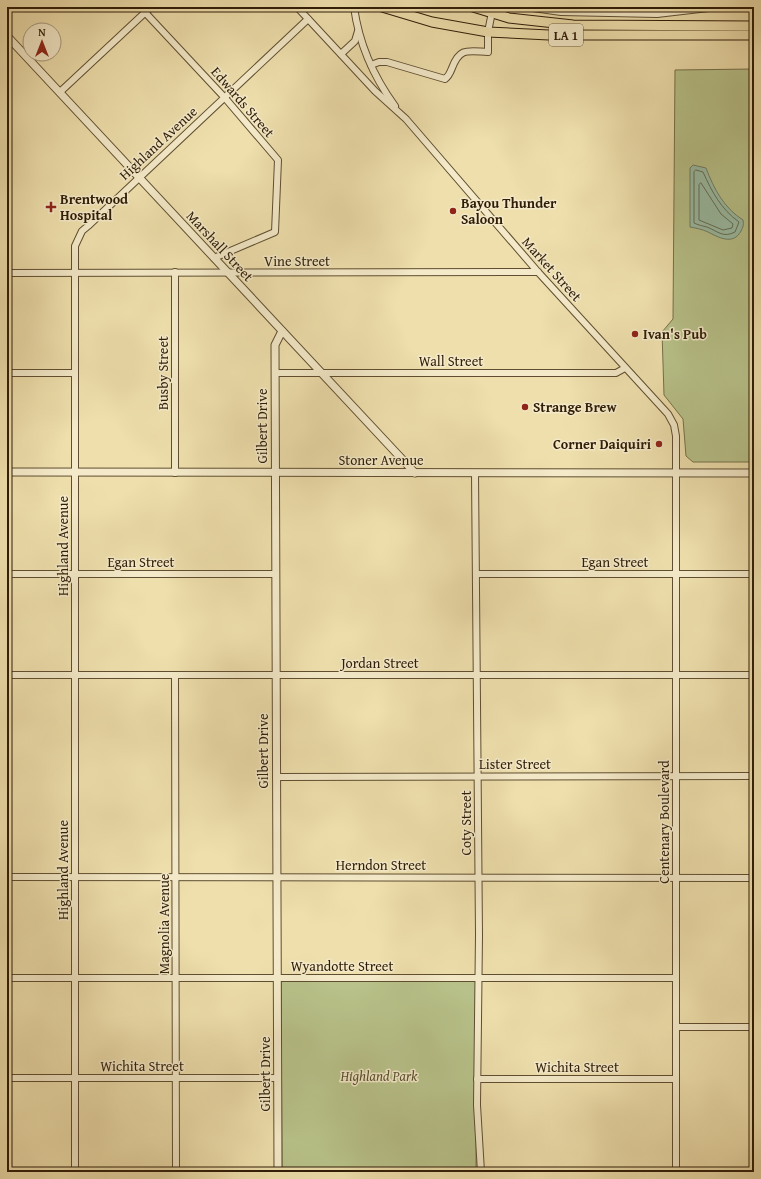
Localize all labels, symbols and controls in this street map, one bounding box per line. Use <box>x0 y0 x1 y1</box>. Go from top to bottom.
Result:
north arrow <box>22 22 62 62</box>
text: N <box>38 24 46 40</box>
road number: LA 1 <box>549 24 583 46</box>
street label: Edwards Street <box>207 62 279 142</box>
street label: Highland Avenue <box>115 101 202 184</box>
place label: Brentwood Hospital <box>60 189 128 225</box>
place label: Bayou Thunder Saloon <box>461 193 557 229</box>
marker: Brentwood Hospital <box>45 201 57 213</box>
street label: Marshall Street <box>182 206 258 286</box>
marker: Bayou Thunder Saloon <box>448 206 458 216</box>
street label: Market Street <box>518 232 586 306</box>
street label: Vine Street <box>264 251 330 271</box>
place label: Ivan's Pub <box>643 324 707 344</box>
marker: Ivan's Pub <box>630 329 640 339</box>
street label: Busby Street <box>153 336 173 410</box>
street label: Wall Street <box>419 351 483 371</box>
street label: Gilbert Drive <box>252 388 272 464</box>
place label: Strange Brew <box>533 397 617 417</box>
marker: Strange Brew <box>520 402 530 412</box>
place label: Corner Daiquiri <box>553 434 652 454</box>
marker: Corner Daiquiri <box>654 439 664 449</box>
street label: Stoner Avenue <box>338 450 424 470</box>
street label: Highland Avenue <box>53 496 73 596</box>
street label: Egan Street <box>107 552 175 572</box>
street label: Egan Street <box>581 552 649 572</box>
street label: Jordan Street <box>339 653 419 673</box>
street label: Gilbert Drive <box>253 713 273 789</box>
street label: Lister Street <box>479 754 551 774</box>
street label: Centenary Boulevard <box>654 760 674 884</box>
street label: Coty Street <box>456 790 476 856</box>
street label: Highland Avenue <box>53 820 73 920</box>
street label: Herndon Street <box>336 855 426 875</box>
street label: Magnolia Avenue <box>154 873 174 974</box>
street label: Wyandotte Street <box>291 956 393 976</box>
street label: Gilbert Drive <box>255 1036 275 1112</box>
street label: Wichita Street <box>100 1056 184 1076</box>
street label: Wichita Street <box>535 1057 619 1077</box>
park label: Highland Park <box>340 1066 418 1086</box>

